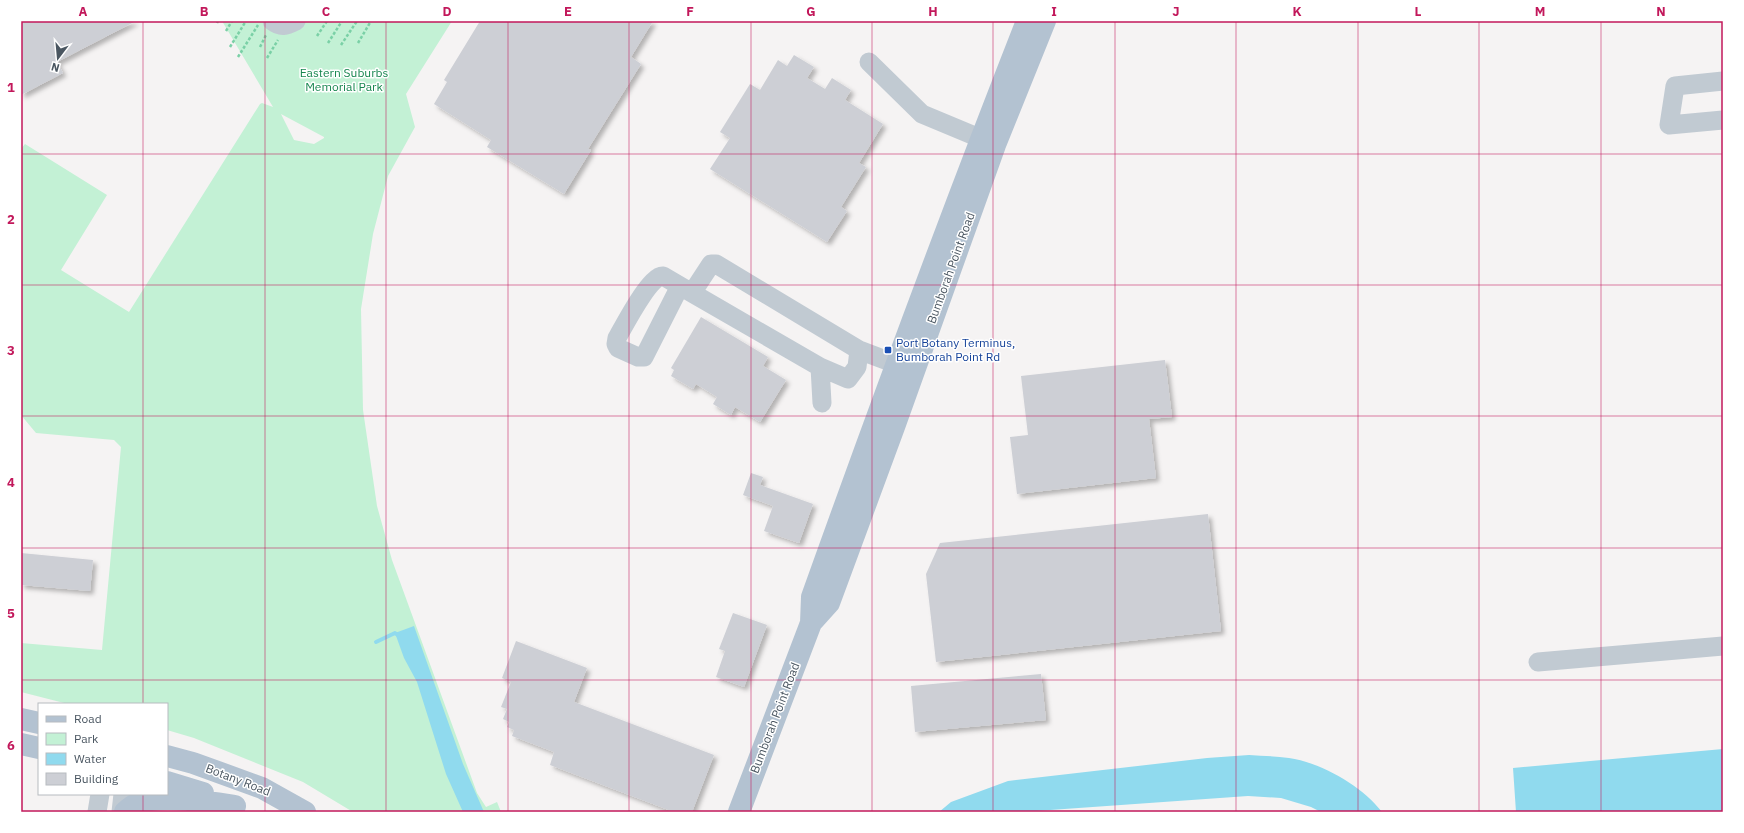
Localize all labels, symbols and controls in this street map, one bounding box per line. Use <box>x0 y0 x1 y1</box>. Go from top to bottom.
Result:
text: A <box>79 3 88 20</box>
text: B <box>200 3 209 20</box>
text: C <box>322 3 331 20</box>
text: D <box>442 3 452 20</box>
text: E <box>564 3 572 20</box>
text: F <box>686 3 694 20</box>
text: G <box>806 3 816 20</box>
text: H <box>928 3 938 20</box>
text: I <box>1051 3 1057 20</box>
text: J <box>1172 3 1180 20</box>
text: K <box>1292 3 1302 20</box>
text: L <box>1415 3 1422 20</box>
text: M <box>1535 3 1545 20</box>
text: N <box>1656 3 1666 20</box>
north arrow <box>38 38 78 78</box>
text: N <box>49 60 61 75</box>
park label: Eastern Suburbs Memorial Park <box>300 65 389 94</box>
text: 1 <box>7 79 15 96</box>
street label: Bumborah Point Road <box>923 210 978 326</box>
text: 2 <box>7 211 15 228</box>
place label: Port Botany Terminus, Bumborah Point Rd <box>896 335 1015 364</box>
text: 3 <box>7 342 15 359</box>
marker: Port Botany Terminus, Bumborah Point Rd <box>883 345 893 355</box>
text: 4 <box>7 474 15 491</box>
text: 5 <box>7 605 15 622</box>
street label: Bumborah Point Road <box>746 660 803 775</box>
legend <box>38 703 168 795</box>
text: Road <box>74 711 102 726</box>
text: Park <box>74 731 99 746</box>
text: 6 <box>7 737 15 754</box>
text: Water <box>74 751 107 766</box>
street label: Botany Road <box>204 760 273 799</box>
text: Building <box>74 771 119 786</box>

